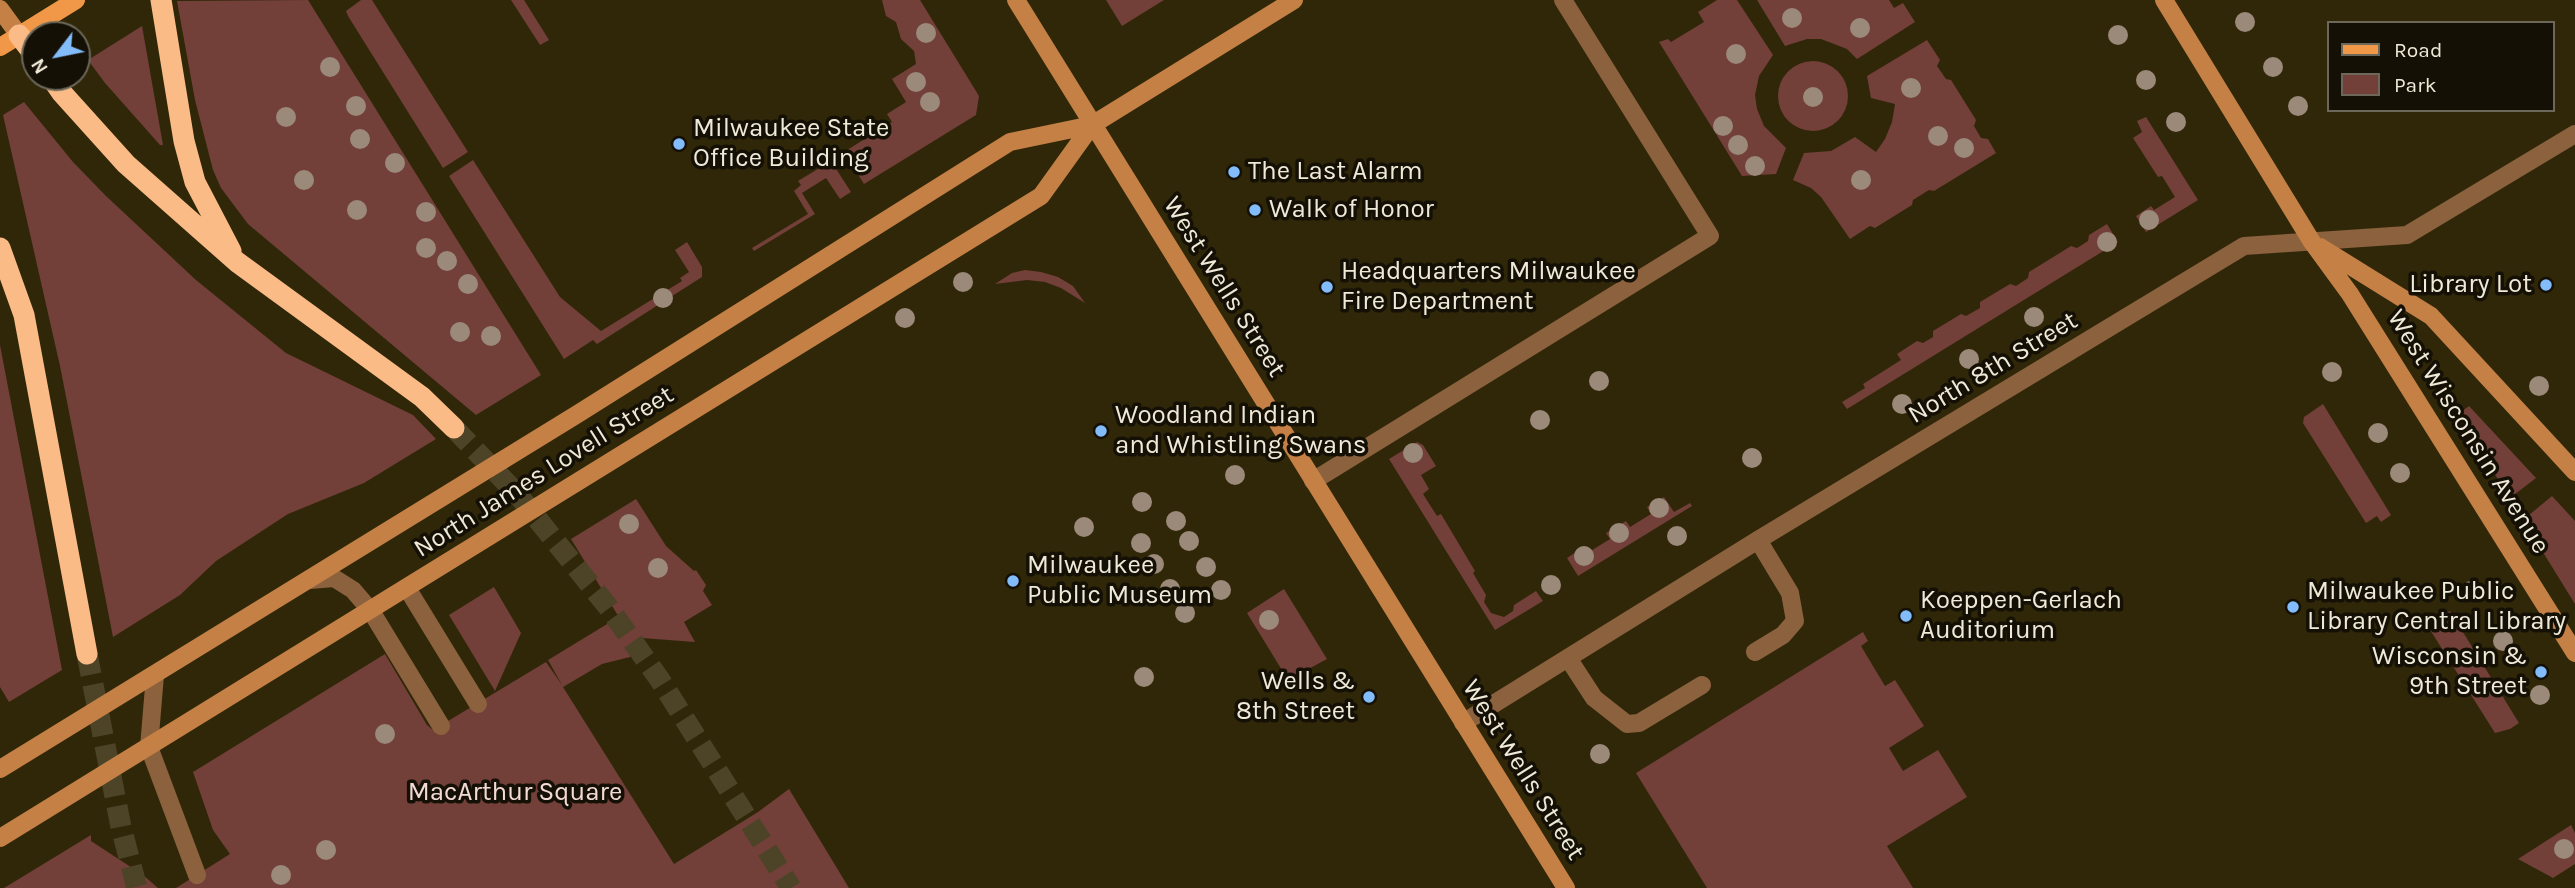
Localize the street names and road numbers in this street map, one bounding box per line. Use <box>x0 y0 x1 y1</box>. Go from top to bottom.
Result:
street label: West Wells Street <box>1156 191 1292 383</box>
street label: West Wisconsin Avenue <box>2380 304 2556 560</box>
street label: North 8th Street <box>1903 305 2083 431</box>
street label: North James Lovell Street <box>408 379 680 565</box>
street label: West Wells Street <box>1455 674 1591 866</box>

